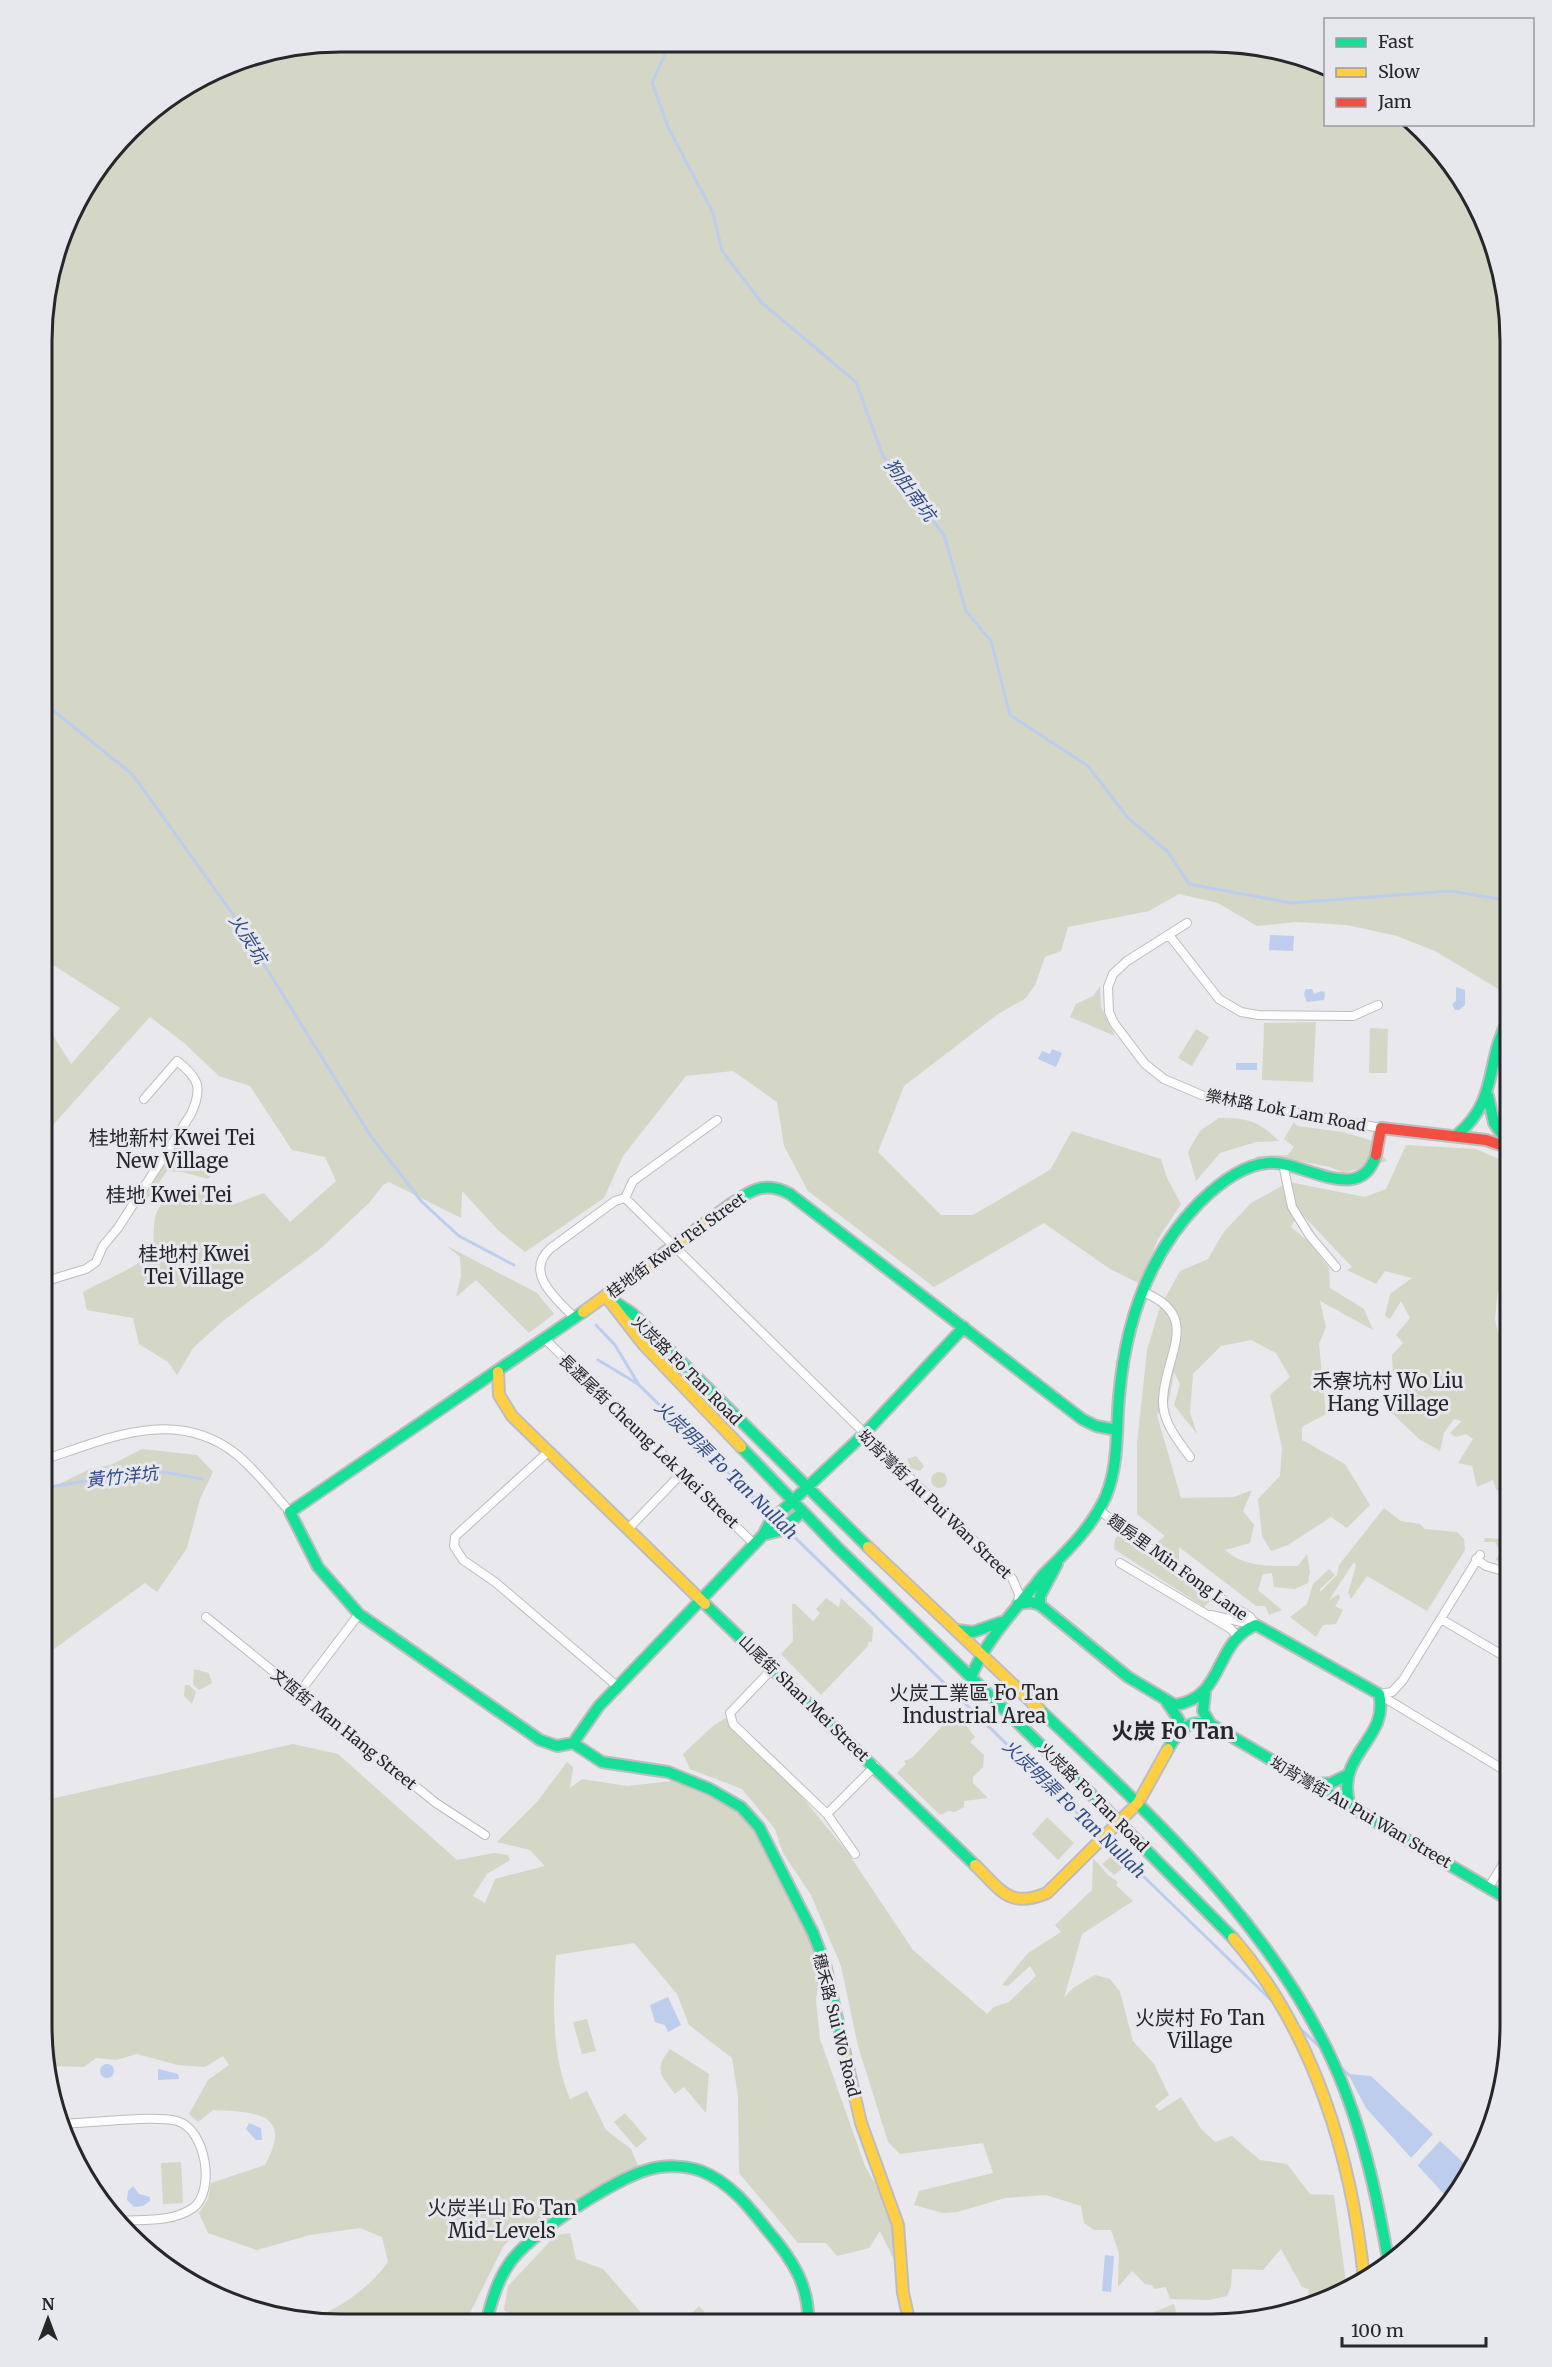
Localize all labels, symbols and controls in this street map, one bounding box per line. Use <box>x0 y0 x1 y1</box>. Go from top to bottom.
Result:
legend <box>1324 18 1534 126</box>
text: Fast <box>1378 30 1414 53</box>
text: Slow <box>1378 60 1421 83</box>
text: Jam <box>1377 90 1412 113</box>
water label: 狗肚南坑 <box>880 454 943 528</box>
water label: 火炭坑 <box>224 910 274 970</box>
street label: 樂林路 Lok Lam Road <box>1204 1085 1368 1135</box>
district label: 桂地新村 Kwei Tei New Village <box>89 1125 255 1173</box>
district label: 桂地 Kwei Tei <box>106 1182 232 1207</box>
street label: 桂地街 Kwei Tei Street <box>603 1187 750 1302</box>
district label: 桂地村 Kwei Tei Village <box>138 1241 250 1289</box>
street label: 火炭路 Fo Tan Road <box>628 1311 746 1429</box>
street label: 長瀝尾街 Cheung Lek Mei Street <box>555 1350 744 1533</box>
district label: 禾寮坑村 Wo Liu Hang Village <box>1312 1368 1464 1416</box>
water label: 火炭明渠 Fo Tan Nullah <box>650 1395 803 1544</box>
street label: 㘭背灣街 Au Pui Wan Street <box>854 1425 1017 1583</box>
water label: 黃竹洋坑 <box>85 1461 162 1492</box>
street label: 麵房里 Min Fong Lane <box>1104 1510 1252 1624</box>
street label: 山尾街 Shan Mei Street <box>735 1631 874 1766</box>
street label: 文恆街 Man Hang Street <box>267 1664 421 1794</box>
district label: 火炭工業區 Fo Tan Industrial Area <box>889 1680 1059 1728</box>
district label: 火炭 Fo Tan <box>1112 1717 1235 1745</box>
water label: 火炭明渠 Fo Tan Nullah <box>998 1734 1151 1883</box>
street label: 火炭路 Fo Tan Road <box>1035 1738 1153 1856</box>
street label: 㘭背灣街 Au Pui Wan Street <box>1267 1752 1456 1873</box>
street label: 穗禾路 Sui Wo Road <box>809 1951 865 2099</box>
district label: 火炭村 Fo Tan Village <box>1135 2005 1265 2053</box>
district label: 火炭半山 Fo Tan Mid-Levels <box>427 2195 577 2243</box>
north arrow <box>18 2289 78 2349</box>
text: N <box>42 2294 55 2314</box>
scale bar <box>1342 2310 1486 2348</box>
text: 100 m <box>1351 2319 1404 2342</box>

